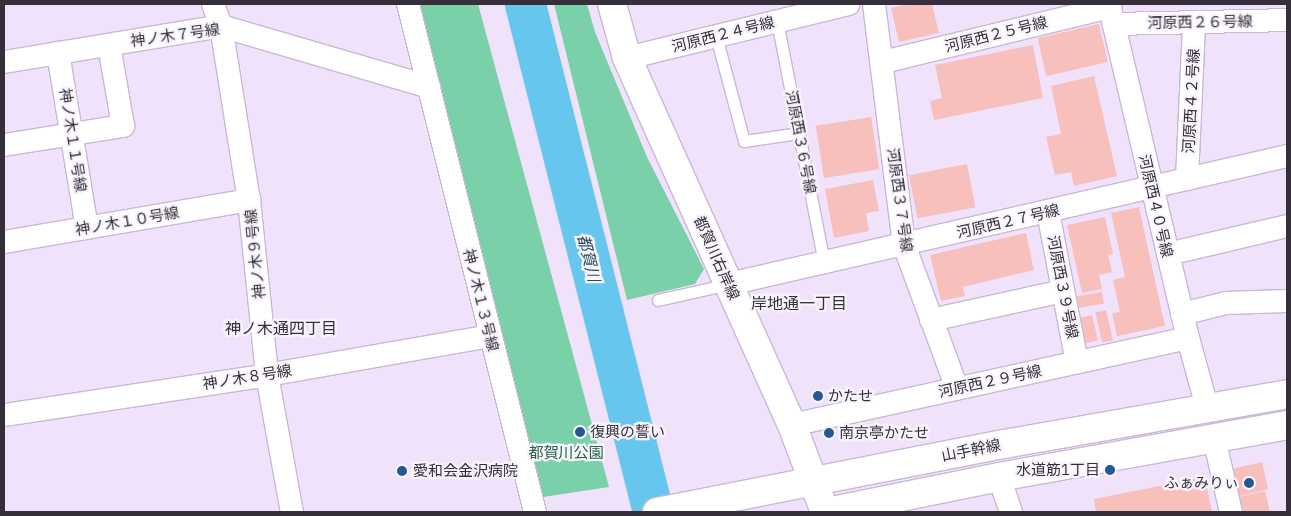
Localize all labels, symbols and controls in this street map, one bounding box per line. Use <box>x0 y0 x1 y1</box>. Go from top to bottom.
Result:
street label: 河原西２６号線 <box>1147 12 1253 32</box>
street label: 河原西２４号線 <box>670 13 776 55</box>
street label: 河原西２５号線 <box>943 13 1049 55</box>
street label: 神ノ木７号線 <box>129 20 221 50</box>
street label: 河原西４２号線 <box>1179 48 1203 154</box>
street label: 神ノ木１１号線 <box>56 87 90 193</box>
street label: 河原西３６号線 <box>782 89 820 195</box>
street label: 河原西３７号線 <box>884 147 916 253</box>
street label: 河原西４０号線 <box>1135 153 1177 259</box>
street label: 河原西２７号線 <box>955 200 1061 242</box>
street label: 神ノ木１０号線 <box>74 203 180 239</box>
street label: 神ノ木９号線 <box>241 208 269 300</box>
street label: 都賀川右岸線 <box>690 213 744 303</box>
water label: 都賀川 <box>574 232 604 284</box>
street label: 河原西３９号線 <box>1044 234 1082 340</box>
street label: 神ノ木１３号線 <box>460 247 502 353</box>
district label: 岸地通一丁目 <box>751 293 847 313</box>
district label: 神ノ木通四丁目 <box>225 318 337 338</box>
street label: 神ノ木８号線 <box>201 361 293 393</box>
street label: 河原西２９号線 <box>937 361 1043 401</box>
place label: かたせ <box>828 387 873 405</box>
marker: かたせ <box>812 390 824 402</box>
place label: 復興の誓い <box>590 423 665 441</box>
place label: 南京亭かたせ <box>839 424 929 442</box>
marker: 復興の誓い <box>574 426 586 438</box>
marker: 南京亭かたせ <box>823 427 835 439</box>
street label: 山手幹線 <box>940 435 1002 465</box>
park label: 都賀川公園 <box>529 444 603 462</box>
place label: 水道筋1丁目 <box>1016 461 1100 479</box>
place label: 愛和会金沢病院 <box>413 462 518 480</box>
marker: 愛和会金沢病院 <box>395 464 409 478</box>
marker: 水道筋1丁目 <box>1104 464 1116 476</box>
place label: ふぁみりぃ <box>1164 474 1239 492</box>
marker: ふぁみりぃ <box>1243 477 1255 489</box>

